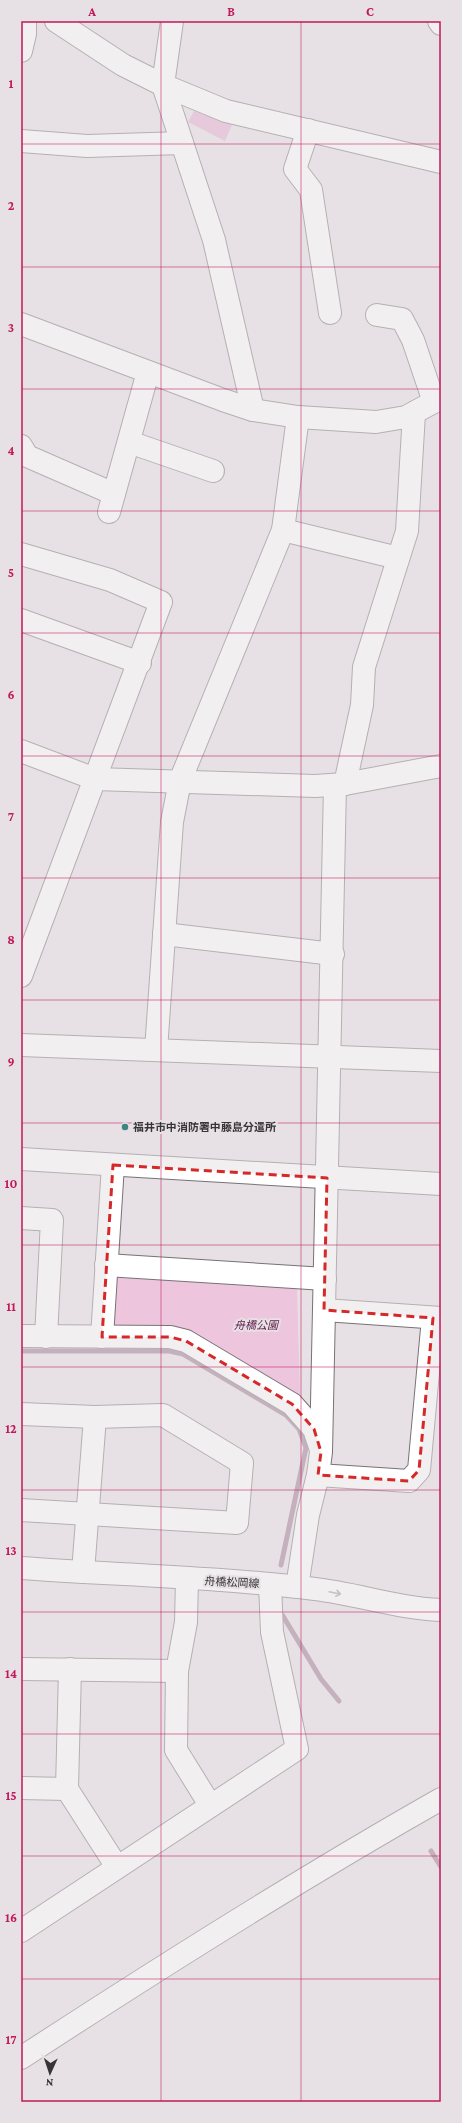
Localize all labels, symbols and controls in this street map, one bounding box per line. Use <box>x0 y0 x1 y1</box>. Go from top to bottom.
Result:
text: A <box>87 4 96 19</box>
text: B <box>227 4 235 19</box>
text: C <box>366 4 374 19</box>
text: 1 <box>9 76 14 91</box>
text: 2 <box>8 198 15 213</box>
text: 3 <box>8 320 14 335</box>
text: 4 <box>7 443 15 458</box>
text: 5 <box>8 565 14 580</box>
text: 6 <box>7 687 15 702</box>
text: 7 <box>8 809 14 824</box>
text: 8 <box>7 932 15 947</box>
text: 9 <box>7 1054 15 1069</box>
place label: 福井市中消防署中藤島分遣所 <box>133 1121 276 1133</box>
marker: 福井市中消防署中藤島分遣所 <box>120 1122 130 1132</box>
text: 10 <box>5 1176 17 1191</box>
text: 11 <box>6 1299 16 1314</box>
park label: 舟橋公園 <box>234 1319 280 1331</box>
text: 12 <box>5 1421 17 1436</box>
text: 13 <box>5 1543 17 1558</box>
street label: 舟橋松岡線 <box>204 1575 260 1589</box>
one-way arrow <box>329 1589 342 1597</box>
text: 14 <box>5 1666 17 1681</box>
text: 15 <box>5 1788 17 1803</box>
text: 16 <box>5 1910 17 1925</box>
text: 17 <box>5 2032 17 2047</box>
north arrow <box>30 2053 70 2093</box>
text: N <box>45 2077 54 2089</box>

